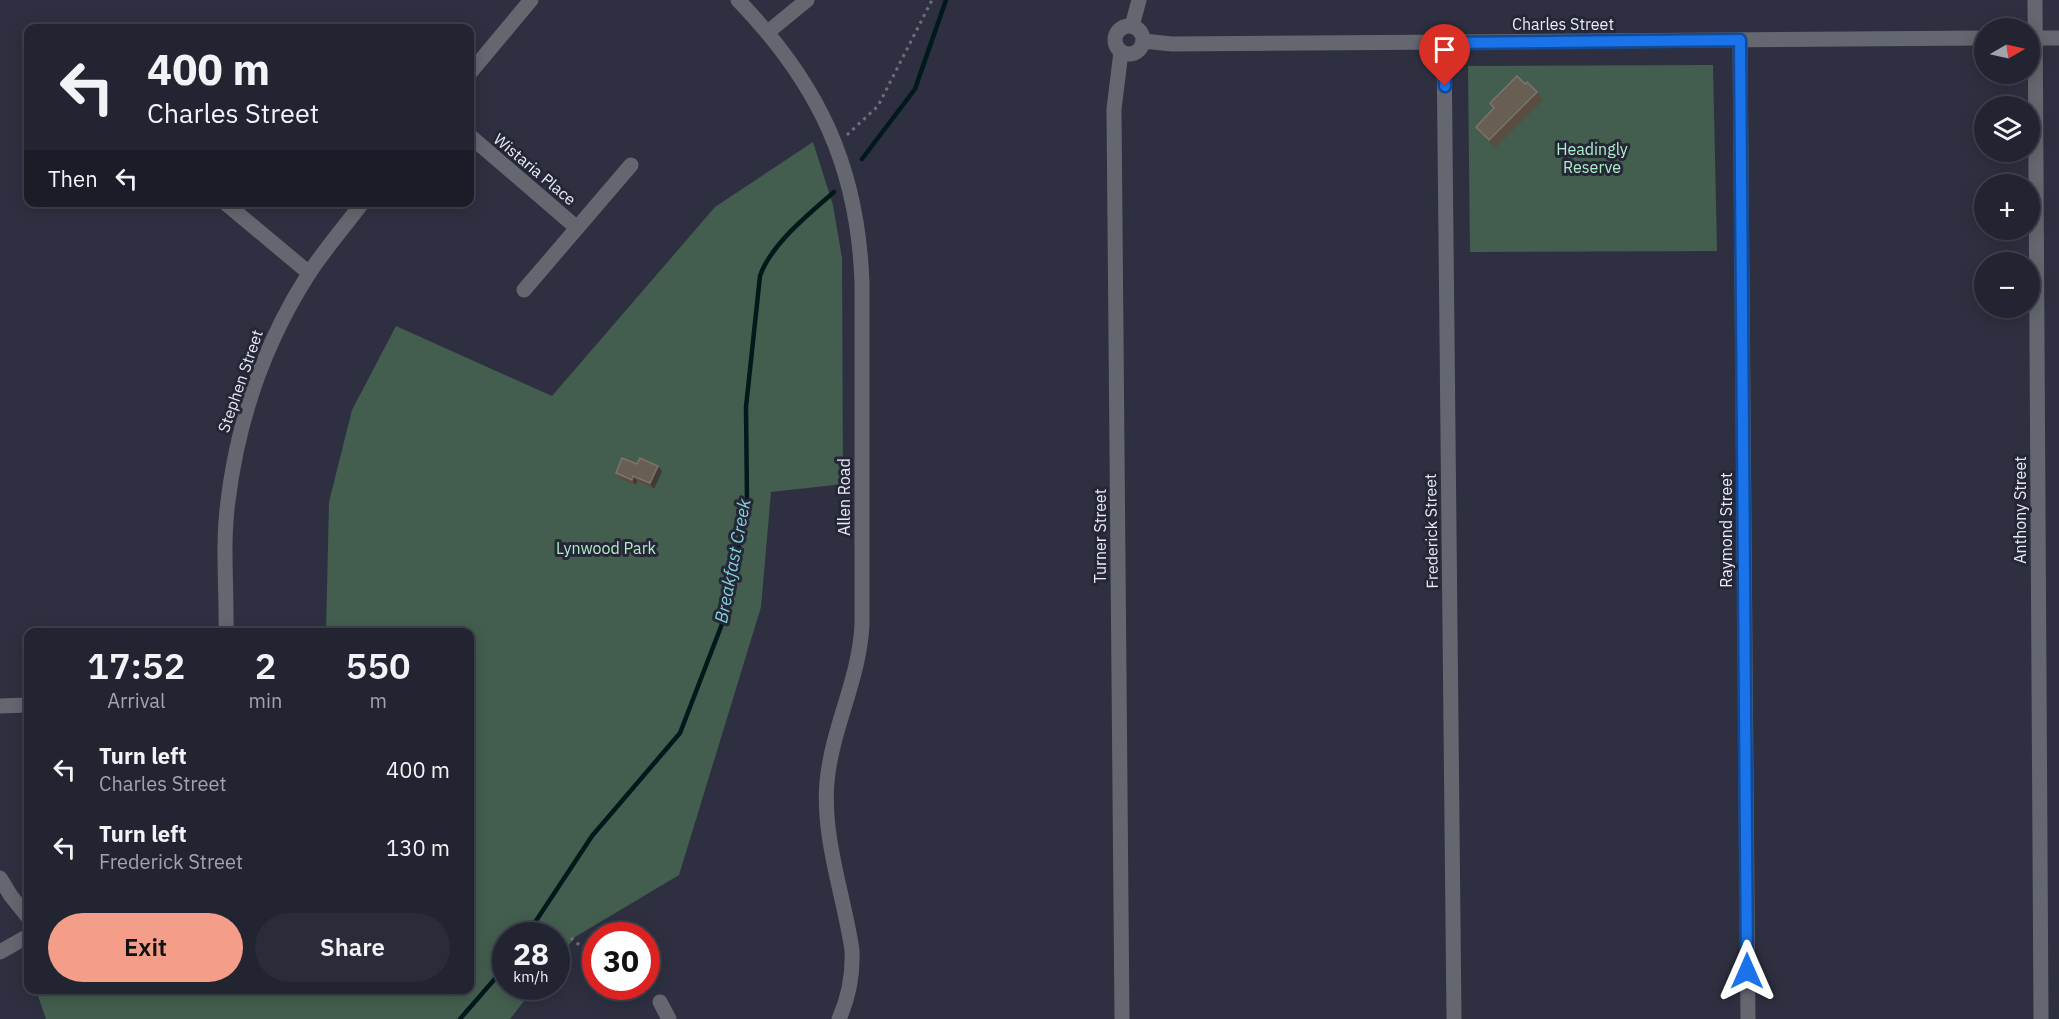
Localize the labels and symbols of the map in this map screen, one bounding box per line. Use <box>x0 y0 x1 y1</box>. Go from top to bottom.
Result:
street label: Charles Street <box>1512 14 1614 34</box>
north arrow <box>1974 18 2040 84</box>
pin <box>1419 24 1470 86</box>
street label: Wistaria Place <box>490 129 581 209</box>
park label: Headingly Reserve <box>1556 139 1628 177</box>
street label: Stephen Street <box>213 327 267 435</box>
street label: Anthony Street <box>2010 456 2030 564</box>
street label: Allen Road <box>834 458 854 536</box>
street label: Raymond Street <box>1716 472 1736 588</box>
street label: Frederick Street <box>1420 473 1442 589</box>
street label: Turner Street <box>1090 489 1110 583</box>
water label: Breakfast Creek <box>709 496 756 625</box>
park label: Lynwood Park <box>556 538 657 558</box>
speed limit sign: 30 <box>582 922 660 1000</box>
position arrow <box>1715 939 1779 1003</box>

